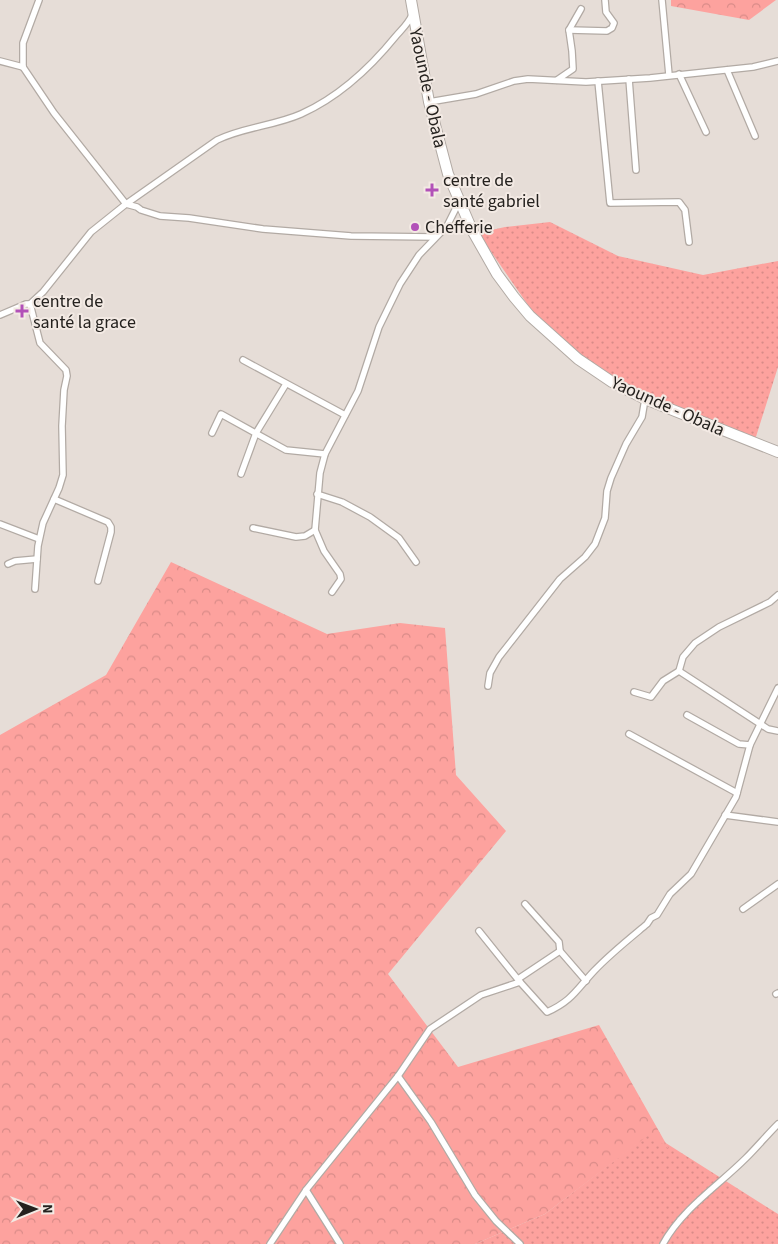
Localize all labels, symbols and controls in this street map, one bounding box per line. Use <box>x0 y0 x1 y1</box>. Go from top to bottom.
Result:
street label: Yaounde - Obala <box>402 25 452 150</box>
place label: centre de santé gabriel <box>443 168 540 214</box>
marker: centre de santé gabriel <box>425 183 439 197</box>
place label: Chefferie <box>425 215 493 240</box>
marker: Chefferie <box>409 221 421 233</box>
place label: centre de santé la grace <box>33 289 136 335</box>
marker: centre de santé la grace <box>15 304 29 318</box>
street label: Yaounde - Obala <box>606 370 729 443</box>
north arrow <box>10 1184 60 1234</box>
text: N <box>37 1204 57 1214</box>

